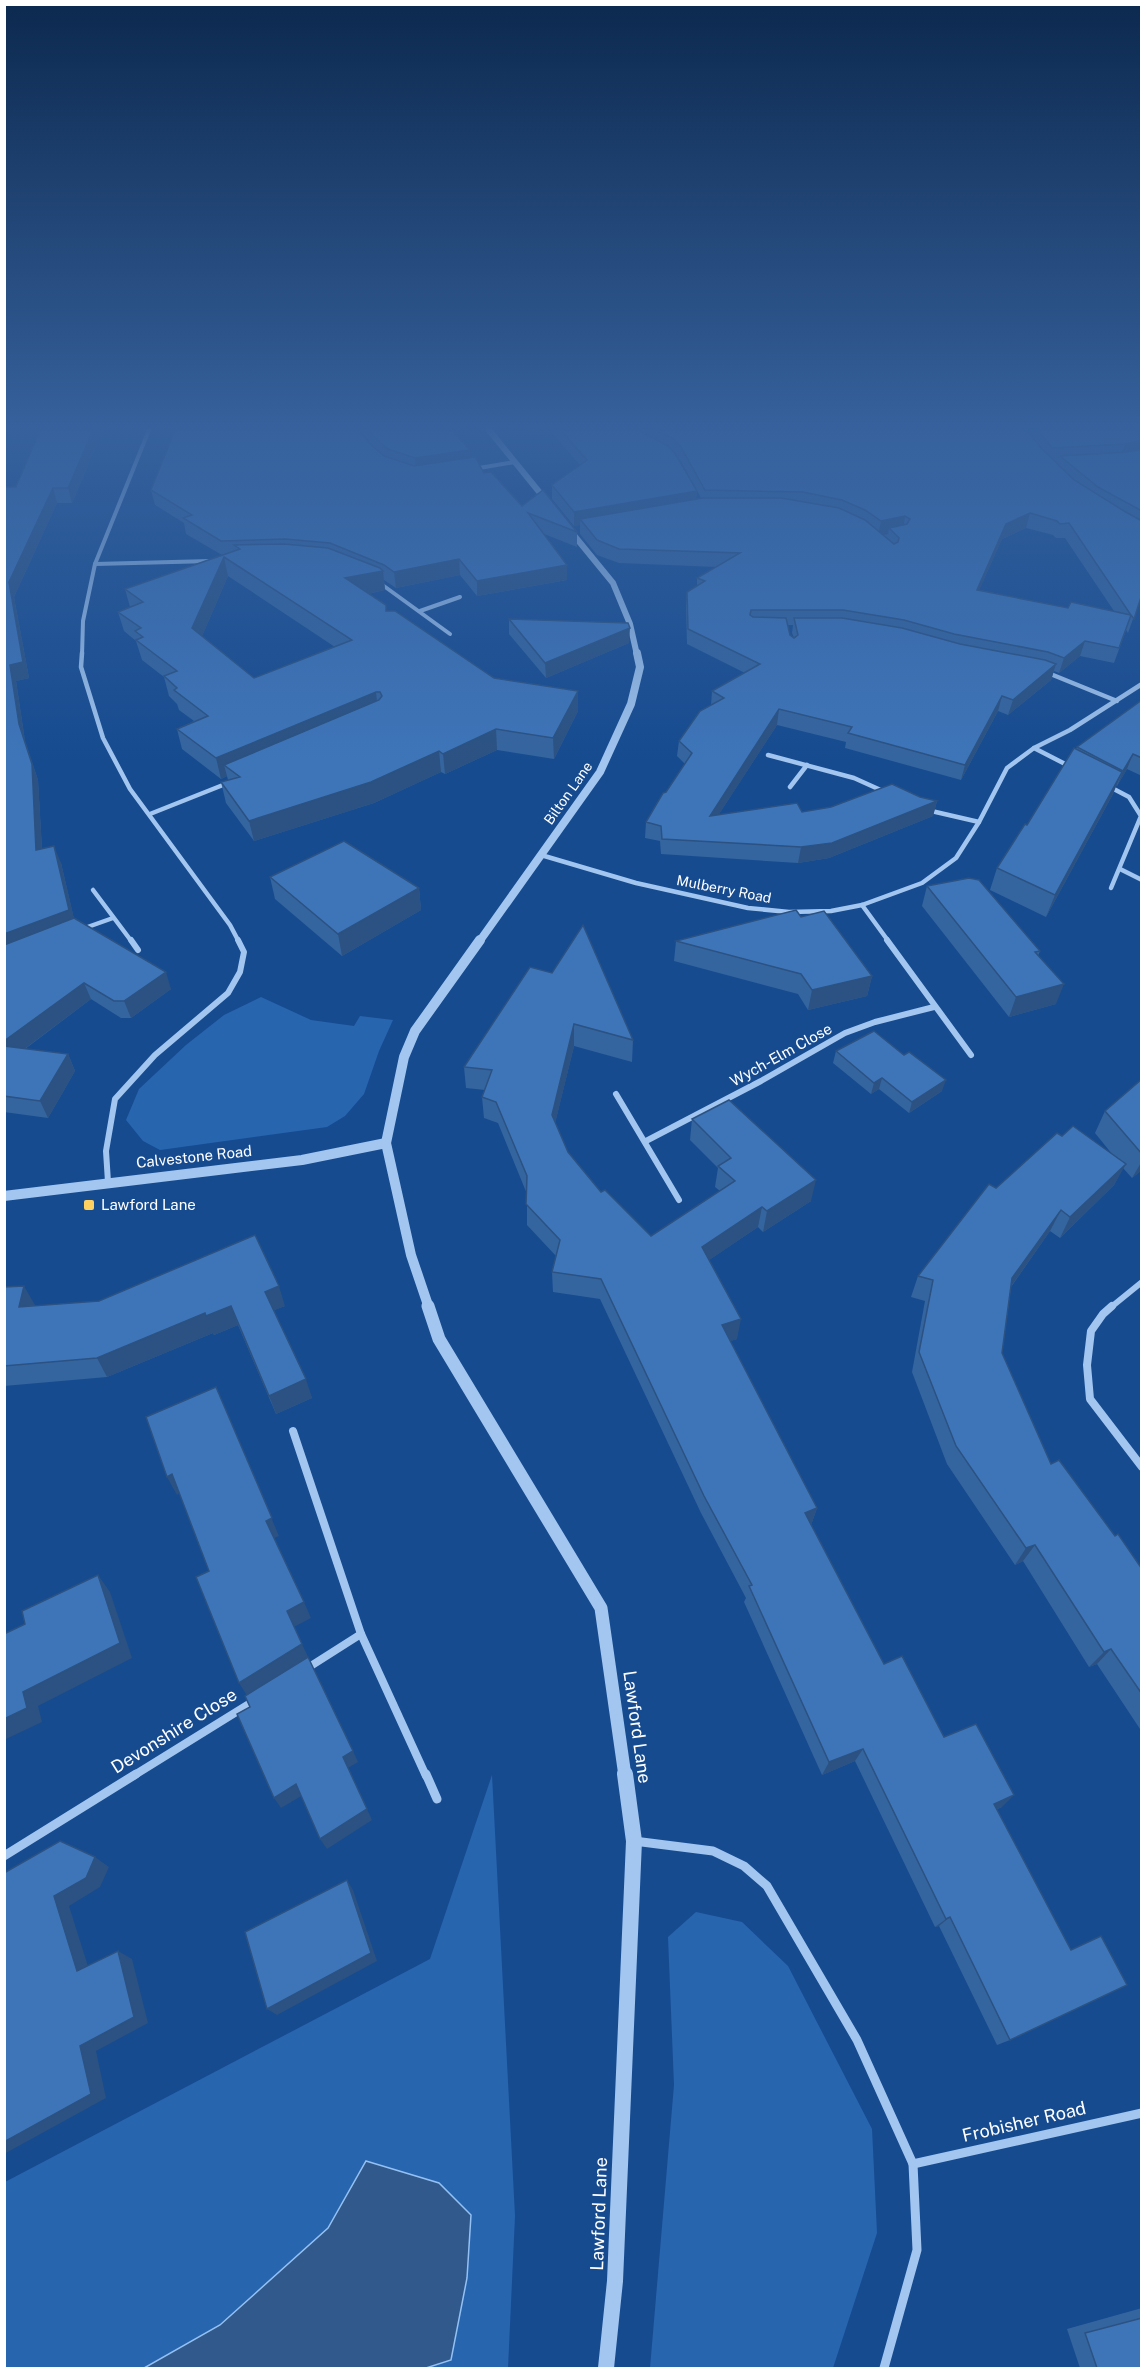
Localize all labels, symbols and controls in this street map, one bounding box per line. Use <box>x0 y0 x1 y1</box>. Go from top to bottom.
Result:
street label: Bilton Lane <box>541 758 595 827</box>
street label: Mulberry Road <box>675 872 773 906</box>
street label: Wych-Elm Close <box>727 1020 835 1090</box>
street label: Calvestone Road <box>135 1142 253 1171</box>
place label: Lawford Lane <box>101 1196 196 1213</box>
marker: Lawford Lane <box>82 1198 96 1212</box>
street label: Lawford Lane <box>619 1669 656 1785</box>
street label: Devonshire Close <box>107 1683 240 1778</box>
street label: Frobisher Road <box>960 2097 1088 2146</box>
street label: Lawford Lane <box>586 2157 611 2271</box>

